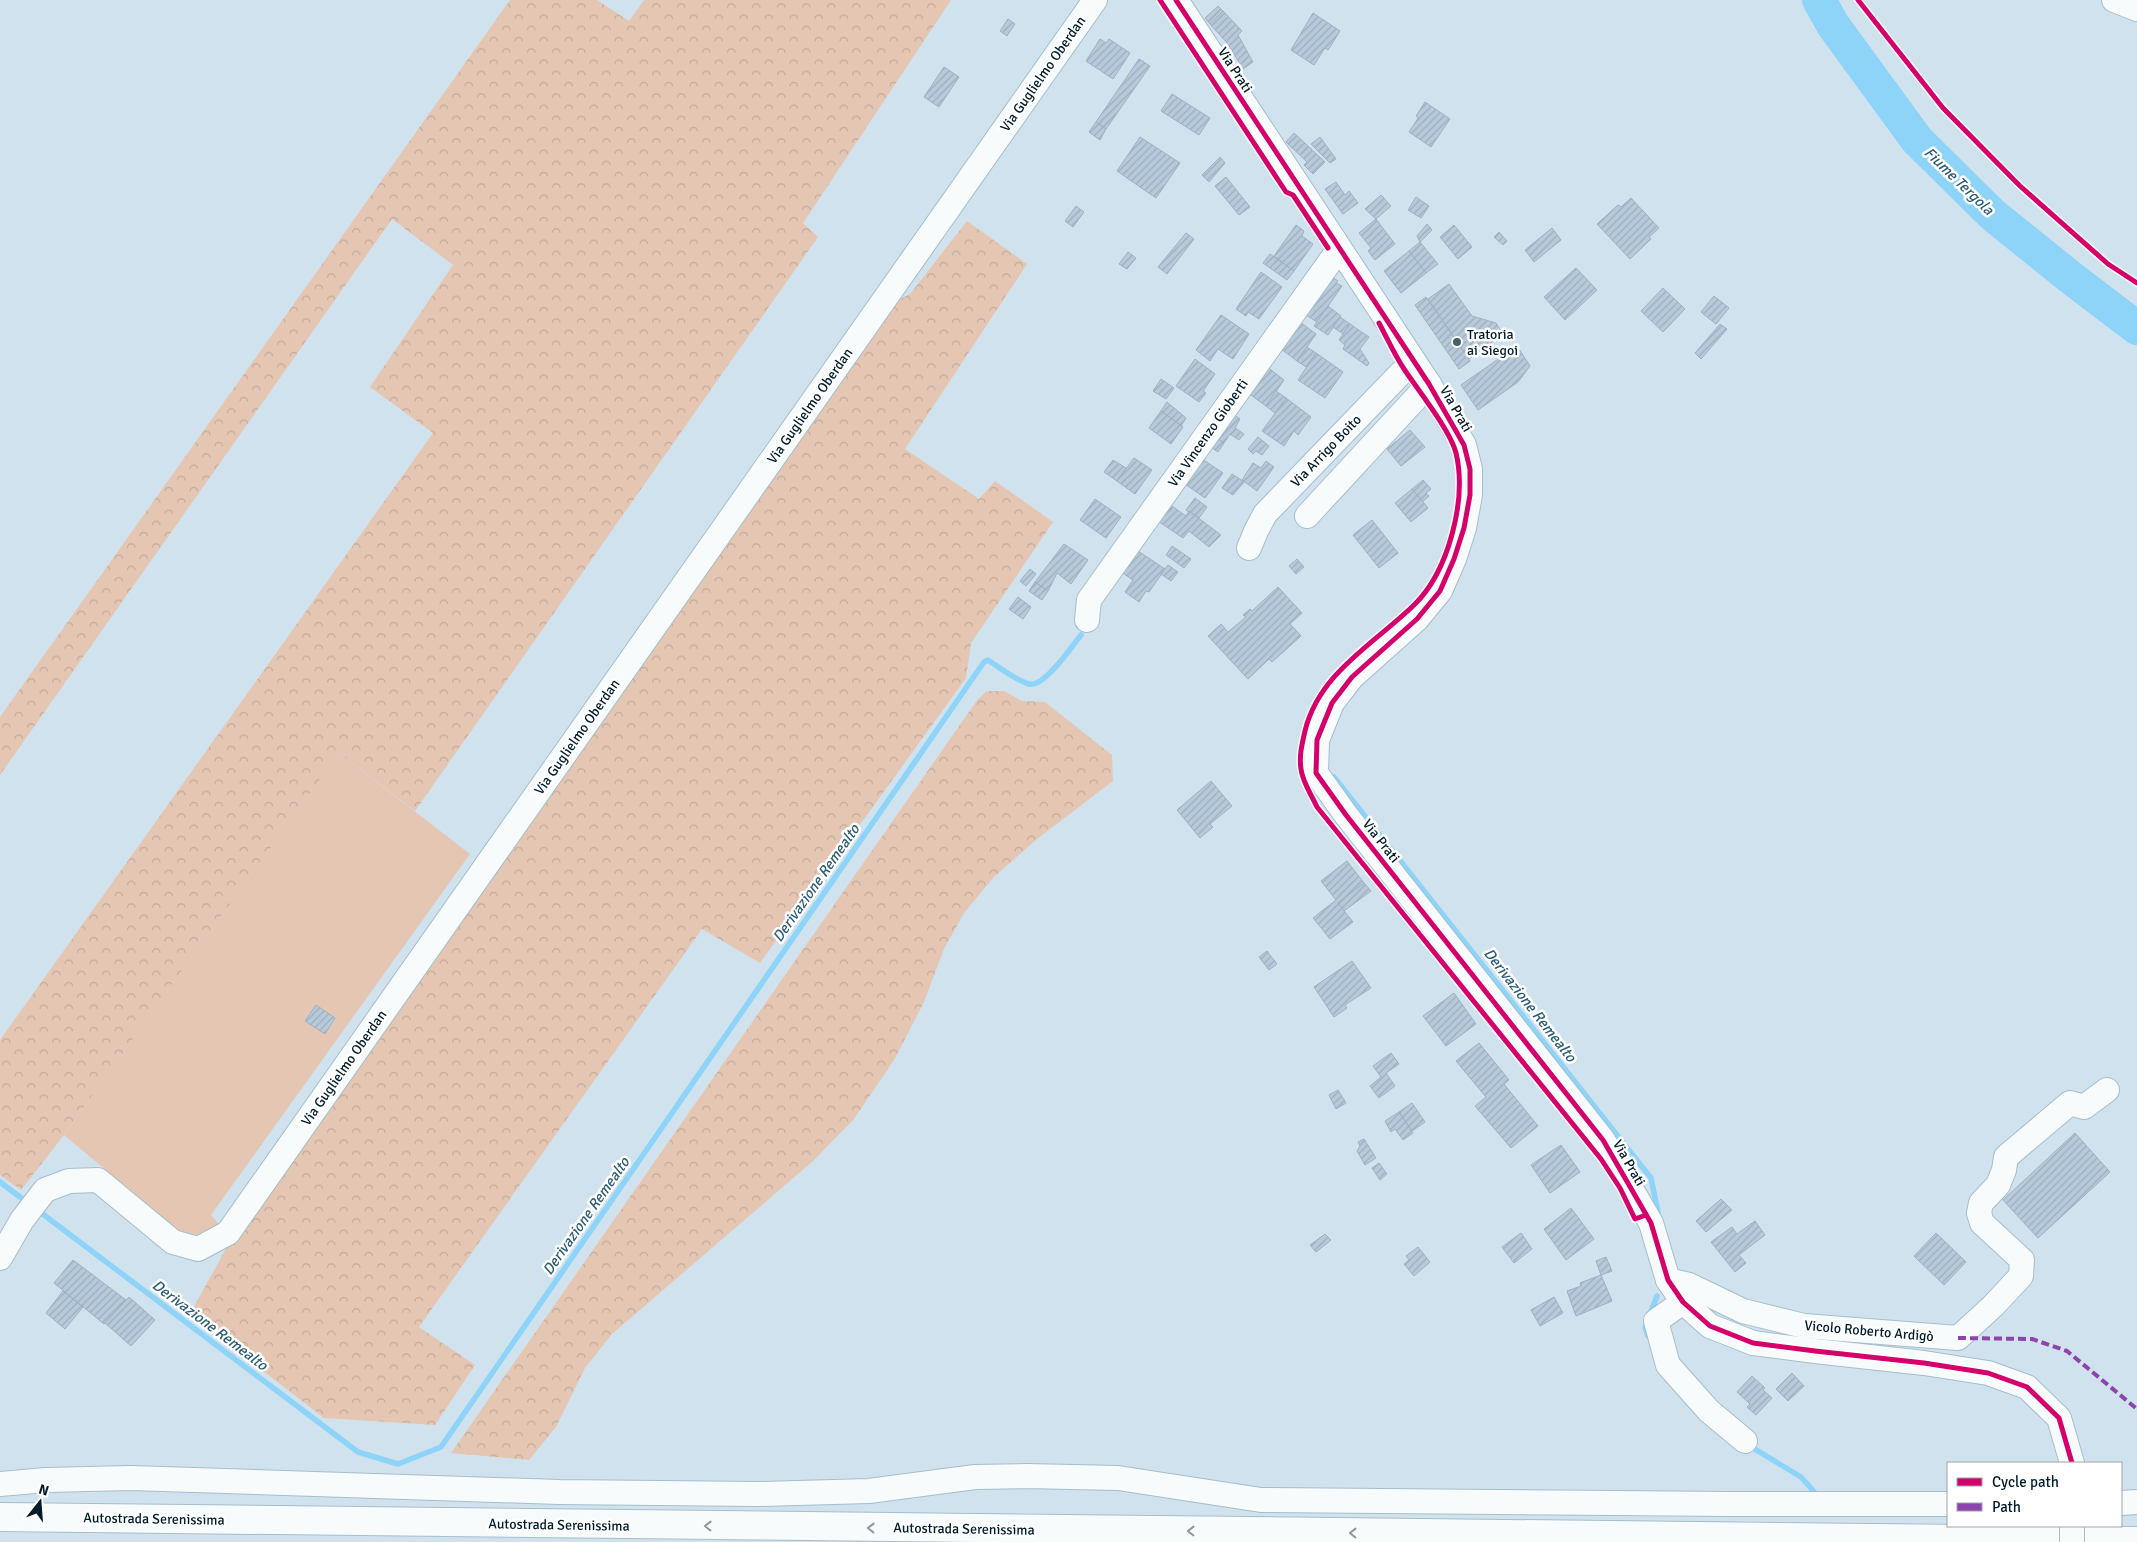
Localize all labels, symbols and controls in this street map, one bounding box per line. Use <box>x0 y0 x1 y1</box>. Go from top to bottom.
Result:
street label: Via Guglielmo Oberdan <box>997 13 1089 135</box>
street label: Via Prati <box>1214 44 1256 96</box>
water label: Fiume Tergola <box>1921 143 1998 219</box>
place label: Tratoria ai Siegoi <box>1467 326 1518 359</box>
marker: Tratoria ai Siegoi <box>1451 336 1463 348</box>
street label: Via Guglielmo Oberdan <box>764 345 856 467</box>
street label: Via Vincenzo Gioberti <box>1164 376 1252 490</box>
street label: Via Prati <box>1436 383 1476 435</box>
street label: Via Arrigo Boito <box>1287 411 1365 491</box>
street label: Via Guglielmo Oberdan <box>531 676 623 798</box>
street label: Via Prati <box>1359 816 1403 866</box>
water label: Derivazione Remealto <box>769 820 864 945</box>
water label: Derivazione Remealto <box>1480 945 1581 1066</box>
street label: Via Guglielmo Oberdan <box>298 1007 390 1129</box>
street label: Via Prati <box>1609 1137 1649 1189</box>
water label: Derivazione Remealto <box>539 1153 634 1278</box>
water label: Derivazione Remealto <box>149 1276 272 1375</box>
street label: Vicolo Roberto Ardigò <box>1804 1317 1934 1345</box>
legend <box>1947 1462 2122 1527</box>
text: Cycle path <box>1992 1473 2059 1491</box>
north arrow <box>15 1477 65 1527</box>
text: N <box>37 1480 51 1500</box>
text: Path <box>1992 1498 2021 1516</box>
street label: Autostrada Serenissima <box>83 1509 225 1529</box>
street label: Autostrada Serenissima <box>488 1515 630 1535</box>
street label: Autostrada Serenissima <box>893 1519 1035 1539</box>
one-way arrow <box>704 1521 712 1531</box>
one-way arrow <box>867 1523 874 1533</box>
one-way arrow <box>1187 1526 1194 1536</box>
one-way arrow <box>1349 1528 1357 1538</box>

